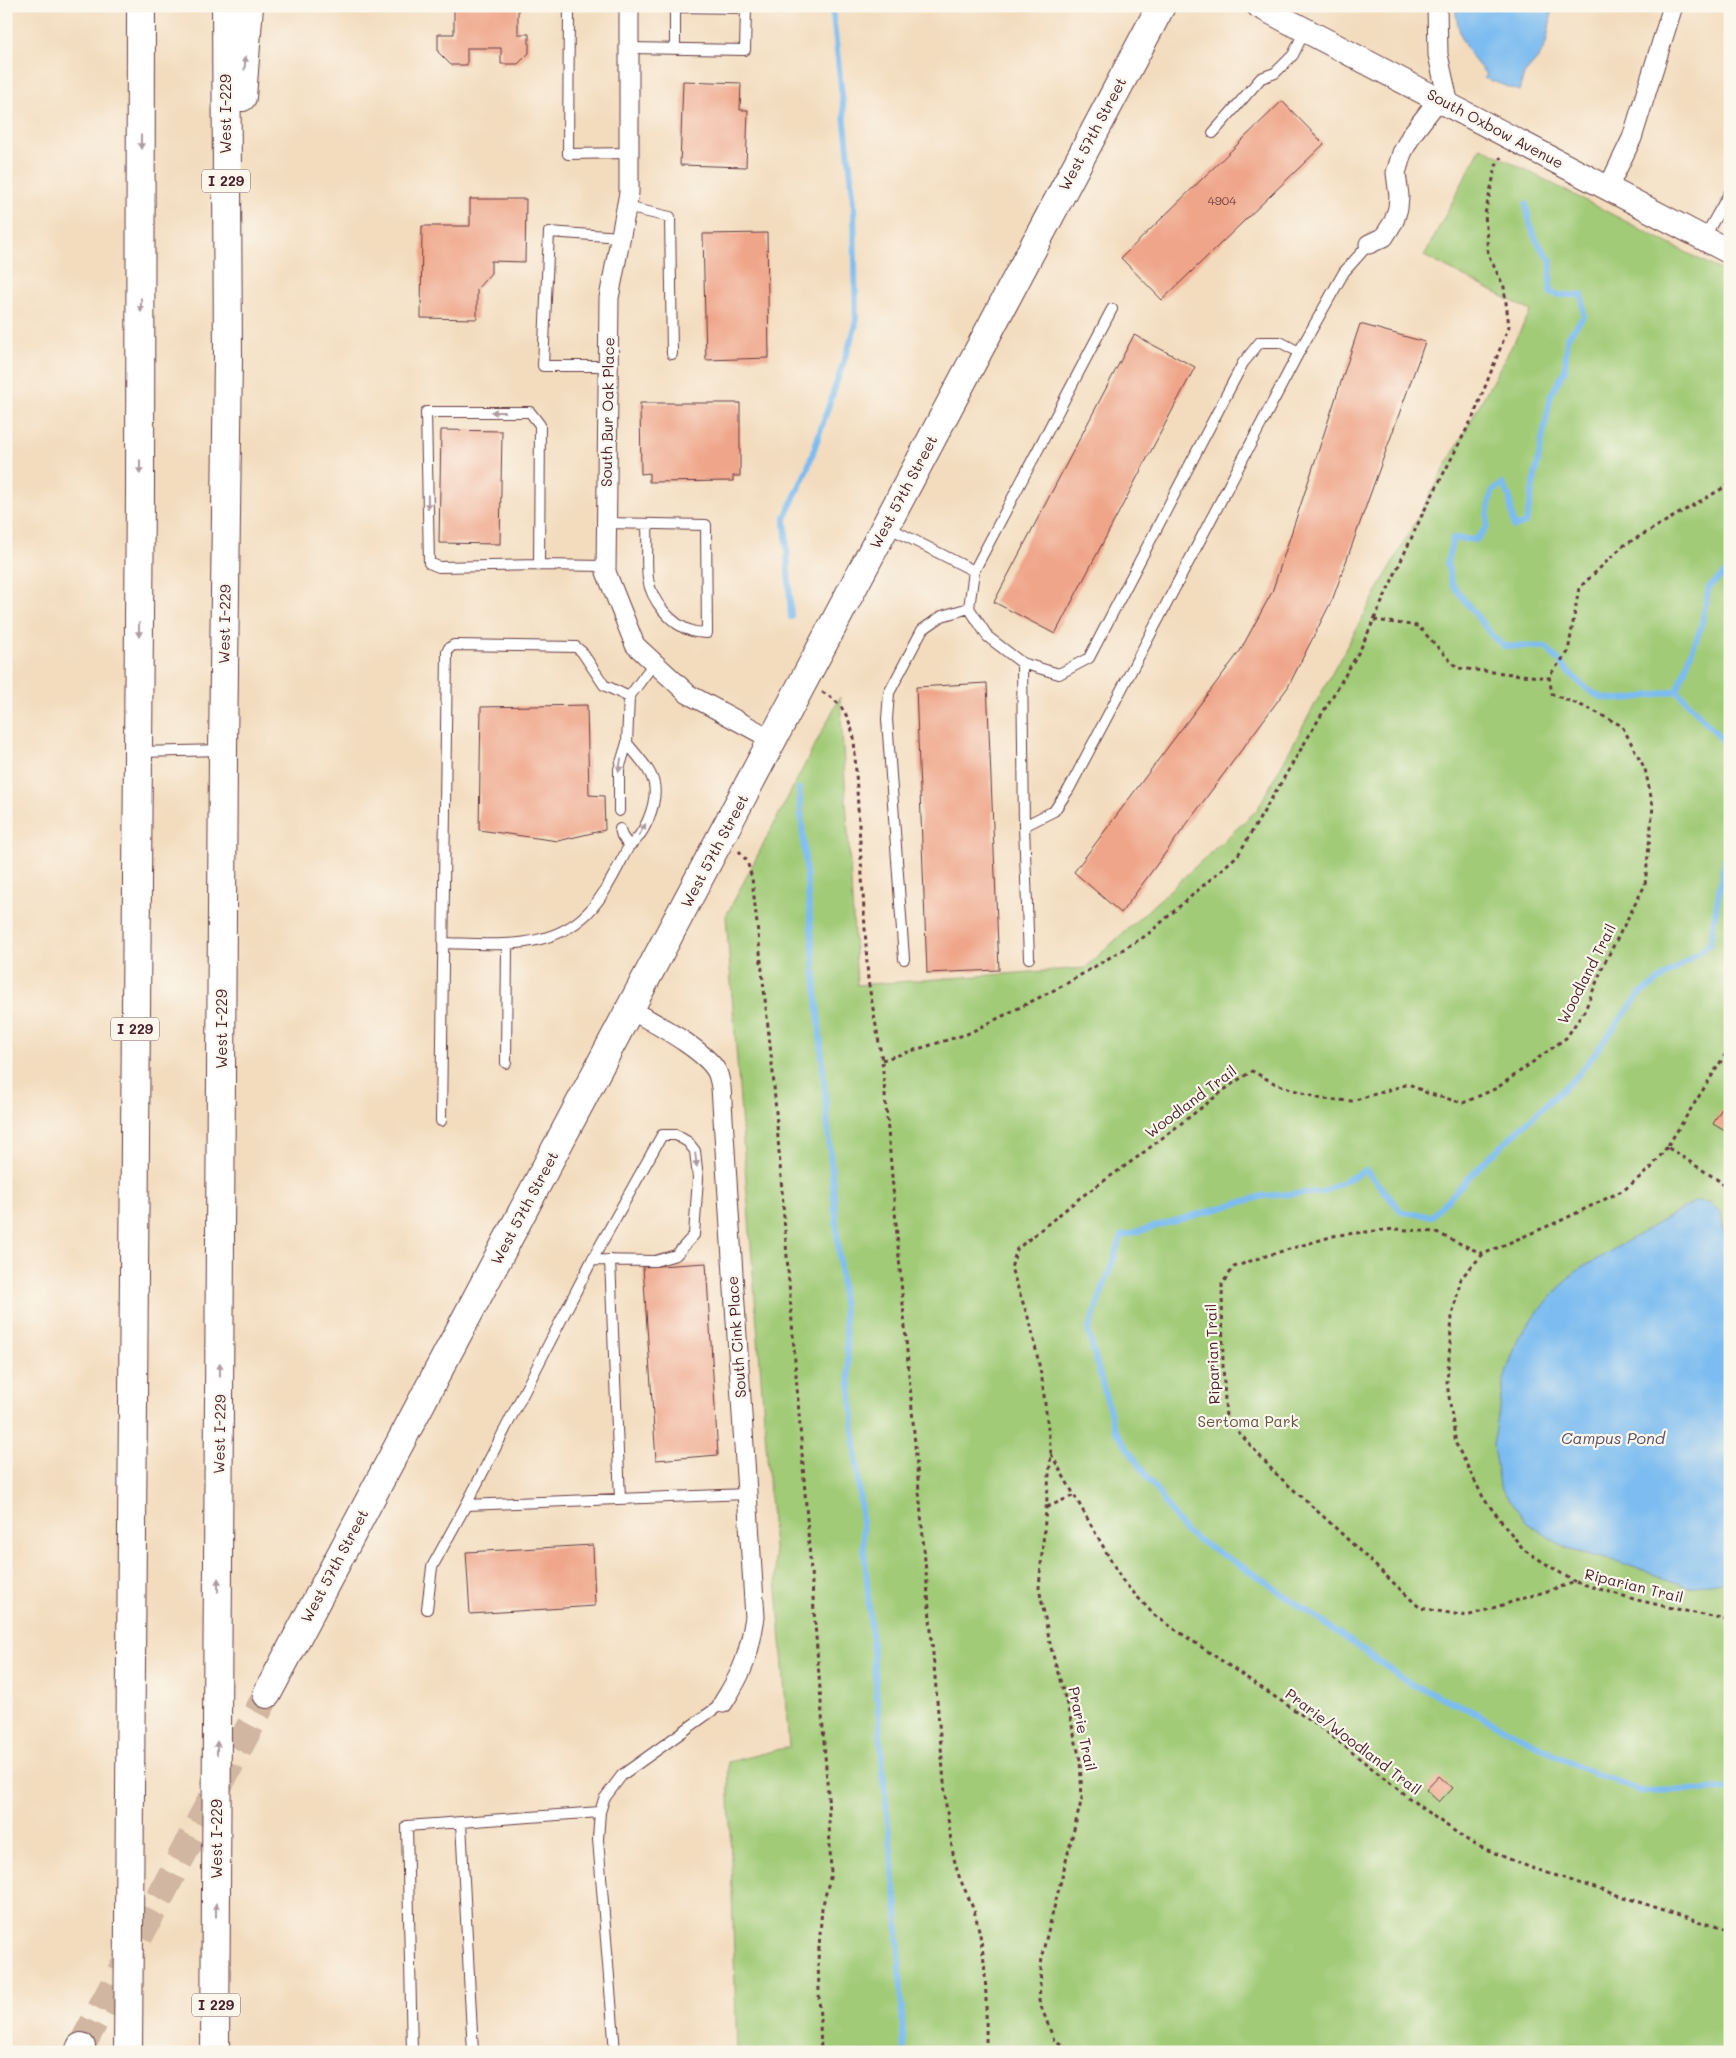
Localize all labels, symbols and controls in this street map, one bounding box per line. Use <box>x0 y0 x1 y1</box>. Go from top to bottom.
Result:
one-way arrow <box>241 54 249 70</box>
street label: West 57th Street <box>1054 73 1130 194</box>
street label: West I-229 <box>215 74 235 154</box>
street label: South Oxbow Avenue <box>1424 84 1567 173</box>
one-way arrow <box>137 135 145 151</box>
road number: I 229 <box>202 170 250 192</box>
house number: 4904 <box>1208 192 1236 208</box>
one-way arrow <box>136 297 144 313</box>
street label: South Bur Oak Place <box>596 337 618 487</box>
one-way arrow <box>490 408 506 416</box>
street label: West 57th Street <box>865 431 941 552</box>
one-way arrow <box>136 460 144 476</box>
one-way arrow <box>424 495 432 511</box>
street label: West I-229 <box>213 584 235 664</box>
one-way arrow <box>135 622 143 638</box>
one-way arrow <box>616 758 624 774</box>
street label: West 57th Street <box>676 790 752 911</box>
one-way arrow <box>637 824 646 837</box>
street label: Woodland Trail <box>1552 920 1620 1027</box>
street label: West I-229 <box>211 989 231 1069</box>
road number: I 229 <box>111 1018 159 1040</box>
street label: Woodland Trail <box>1141 1060 1240 1142</box>
street label: West 57th Street <box>486 1147 562 1268</box>
one-way arrow <box>692 1153 700 1169</box>
street label: South Cink Place <box>722 1275 750 1399</box>
street label: Riparian Trail <box>1200 1303 1224 1405</box>
one-way arrow <box>216 1362 224 1378</box>
street label: West I-229 <box>208 1394 230 1474</box>
park label: Sertoma Park <box>1198 1411 1298 1431</box>
water label: Campus Pond <box>1561 1427 1666 1448</box>
street label: West 57th Street <box>296 1505 372 1626</box>
street label: Riparian Trail <box>1583 1563 1686 1607</box>
one-way arrow <box>214 1577 222 1593</box>
street label: Prarie/Woodland Trail <box>1282 1684 1426 1799</box>
street label: Prarie Trail <box>1064 1685 1102 1773</box>
one-way arrow <box>213 1739 221 1755</box>
street label: West I-229 <box>206 1799 226 1879</box>
one-way arrow <box>212 1902 220 1918</box>
road number: I 229 <box>192 1994 240 2016</box>

